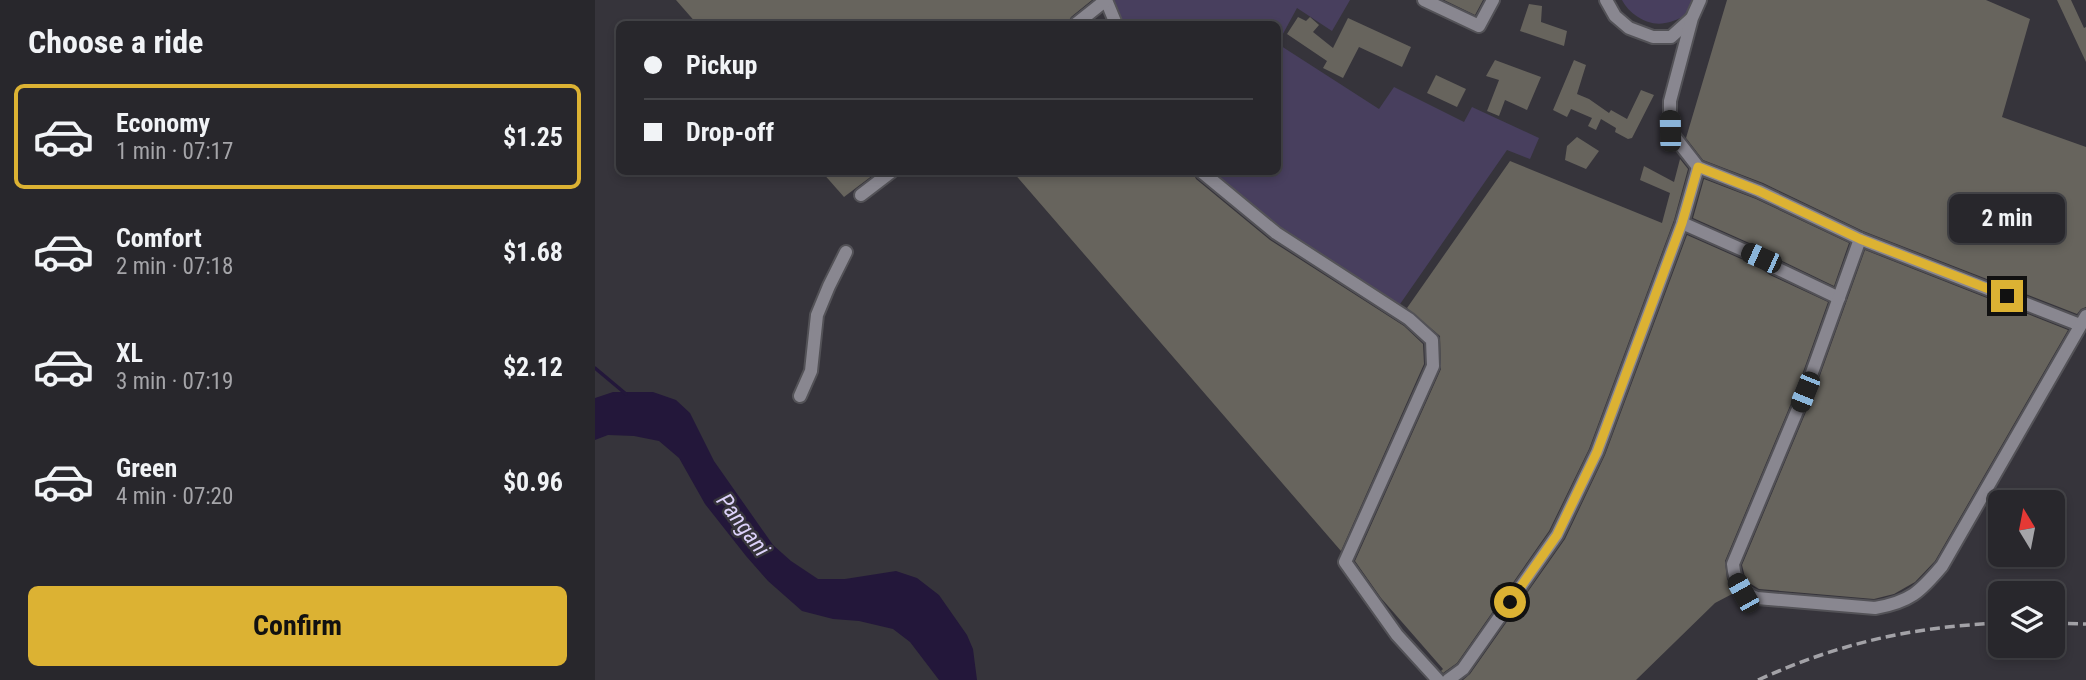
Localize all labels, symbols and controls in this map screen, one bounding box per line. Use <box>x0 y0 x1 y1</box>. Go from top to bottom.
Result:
text: Choose a ride <box>28 23 203 61</box>
text: Pickup <box>686 50 757 80</box>
icon: car <box>32 105 95 168</box>
text: Economy <box>116 108 210 138</box>
car <box>1660 110 1681 152</box>
text: Drop-off <box>686 117 774 147</box>
text: $1.25 <box>503 122 563 152</box>
text: 1 min · 07:17 <box>116 138 233 165</box>
callout: 2 min <box>1949 194 2065 244</box>
text: 2 min <box>1981 205 2033 232</box>
icon: car <box>32 220 95 283</box>
text: Comfort <box>116 223 202 253</box>
text: $1.68 <box>503 237 563 267</box>
car <box>1738 240 1785 276</box>
text: 2 min · 07:18 <box>116 253 233 280</box>
route end <box>1991 280 2023 312</box>
icon: car <box>32 335 95 398</box>
text: XL <box>116 338 143 368</box>
text: $2.12 <box>503 352 563 382</box>
text: 3 min · 07:19 <box>116 368 233 395</box>
car <box>1788 369 1823 415</box>
icon: car <box>32 450 95 513</box>
text: Green <box>116 453 177 483</box>
text: $0.96 <box>503 467 563 497</box>
text: 4 min · 07:20 <box>116 483 233 510</box>
water label: Pangani <box>711 488 776 562</box>
north arrow <box>1988 490 2065 567</box>
map controls <box>1988 490 2065 658</box>
car <box>1724 570 1763 616</box>
button: layers <box>1988 581 2065 658</box>
button: Confirm <box>28 586 567 666</box>
route start <box>1494 586 1526 618</box>

